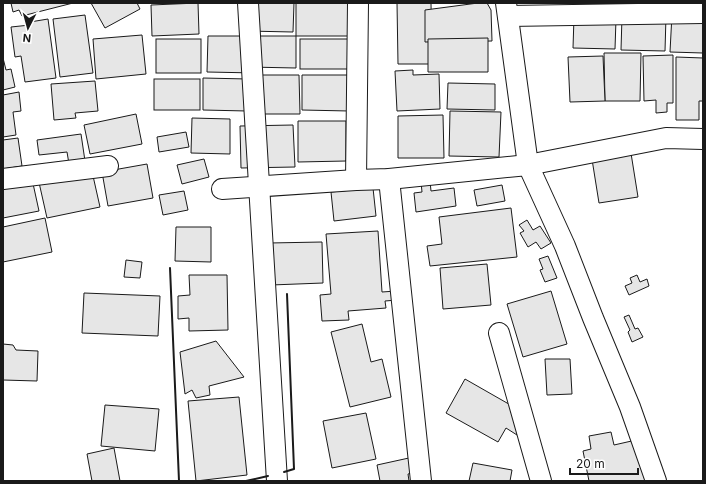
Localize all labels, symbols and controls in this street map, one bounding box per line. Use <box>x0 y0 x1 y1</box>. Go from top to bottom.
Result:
north arrow <box>8 8 48 48</box>
text: N <box>22 31 32 45</box>
scale bar <box>570 450 638 476</box>
text: 20 m <box>576 456 605 471</box>

